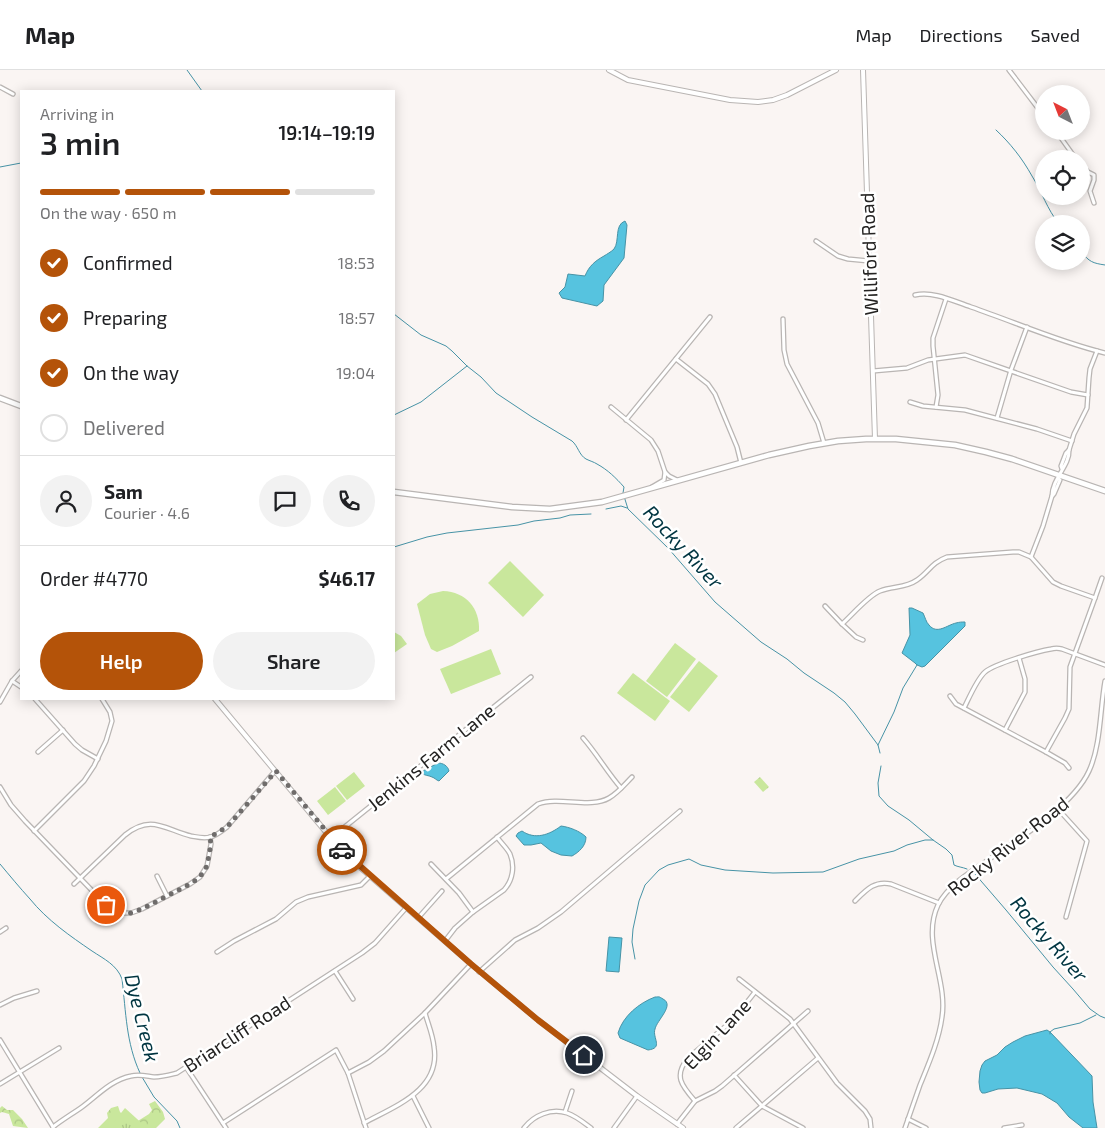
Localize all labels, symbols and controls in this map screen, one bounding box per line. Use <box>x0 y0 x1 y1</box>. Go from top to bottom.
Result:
text: Map <box>25 20 75 49</box>
text: Map <box>855 24 892 46</box>
text: Directions <box>920 24 1003 46</box>
text: Saved <box>1031 24 1080 46</box>
north arrow <box>1035 85 1090 140</box>
map controls <box>1035 85 1090 270</box>
text: Arriving in <box>40 104 114 123</box>
text: 19:14–19:19 <box>278 121 375 144</box>
text: 3 min <box>40 123 121 161</box>
button: locate <box>1035 150 1090 205</box>
street label: Williford Road <box>855 192 882 316</box>
text: On the way · 650 m <box>40 203 176 222</box>
button: layers <box>1035 215 1090 270</box>
icon: check <box>40 249 68 277</box>
text: Confirmed <box>83 251 173 274</box>
text: 18:53 <box>338 253 375 272</box>
icon: check <box>40 304 68 332</box>
text: Preparing <box>83 306 167 329</box>
text: 18:57 <box>338 308 375 327</box>
icon: check <box>40 359 68 387</box>
text: On the way <box>83 361 179 384</box>
text: 19:04 <box>336 363 375 382</box>
text: Delivered <box>83 416 165 439</box>
button: person <box>40 475 92 527</box>
button: chat <box>259 475 311 527</box>
button: phone <box>323 475 375 527</box>
text: Sam <box>104 480 143 503</box>
water label: Rocky River <box>638 500 729 594</box>
text: Courier · 4.6 <box>104 503 190 522</box>
text: Order #4770 <box>40 567 148 590</box>
text: $46.17 <box>319 567 375 590</box>
button: Help <box>40 632 203 690</box>
button: Share <box>213 632 375 690</box>
street label: Jenkins Farm Lane <box>362 698 499 815</box>
street label: Rocky River Road <box>943 791 1073 900</box>
courier <box>317 825 367 875</box>
icon: car <box>328 836 356 864</box>
pin <box>85 884 127 926</box>
icon: bag <box>92 891 120 919</box>
water label: Rocky River <box>1005 891 1094 987</box>
water label: Dye Creek <box>119 971 166 1065</box>
street label: Briarcliff Road <box>179 990 295 1077</box>
street label: Elgin Lane <box>678 994 755 1074</box>
pin <box>563 1034 605 1076</box>
icon: home <box>570 1041 598 1069</box>

